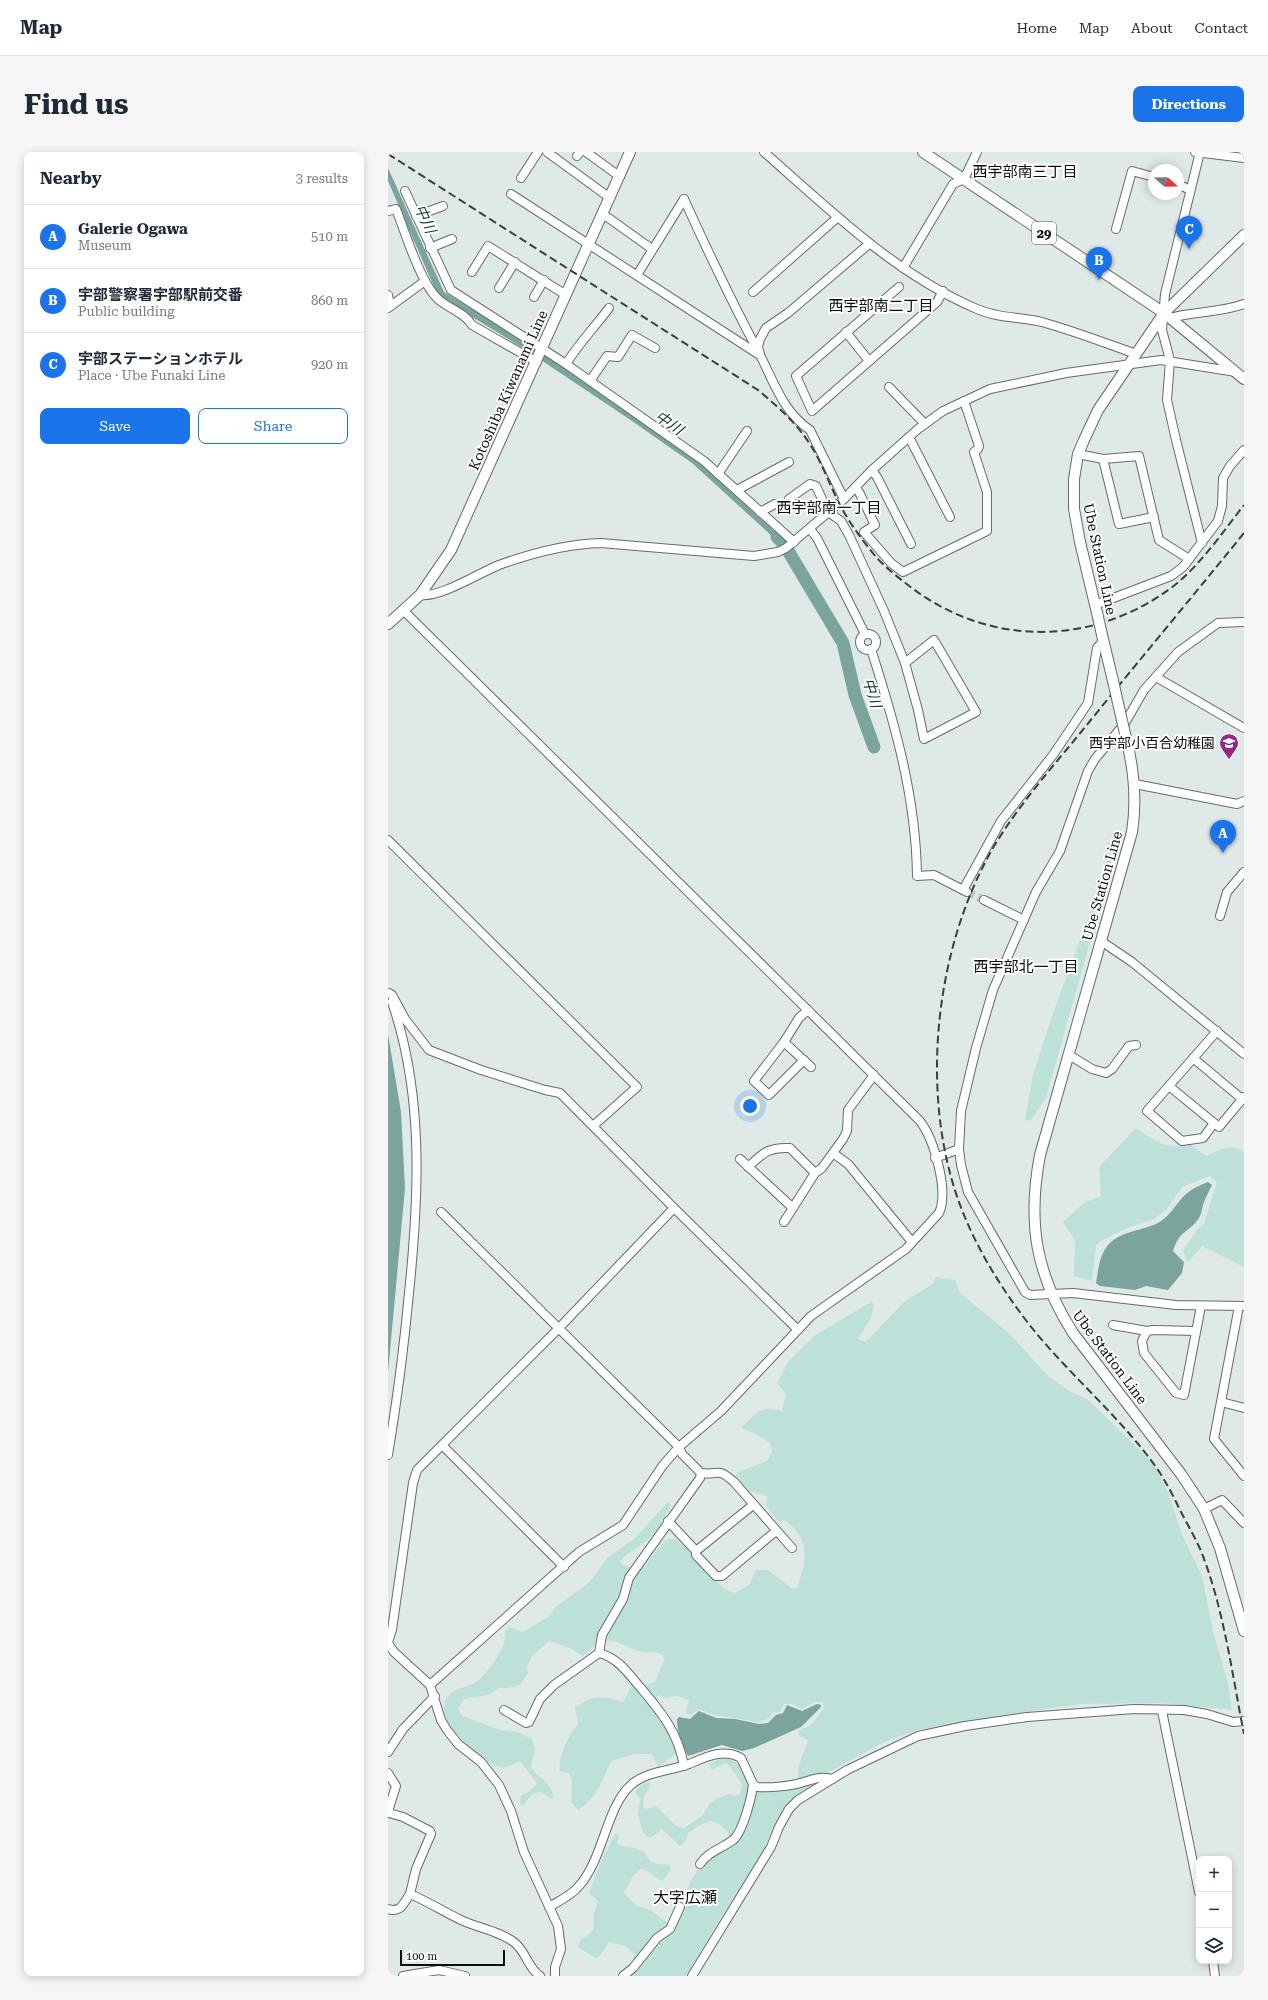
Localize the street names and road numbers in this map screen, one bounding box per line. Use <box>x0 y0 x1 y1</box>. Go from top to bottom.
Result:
road number: 29 <box>1032 222 1056 244</box>
street label: Kotoshiba Kiwanami Line <box>465 307 551 472</box>
street label: Ube Station Line <box>1080 502 1120 616</box>
street label: Ube Station Line <box>1079 829 1125 943</box>
street label: Ube Station Line <box>1069 1307 1151 1407</box>

